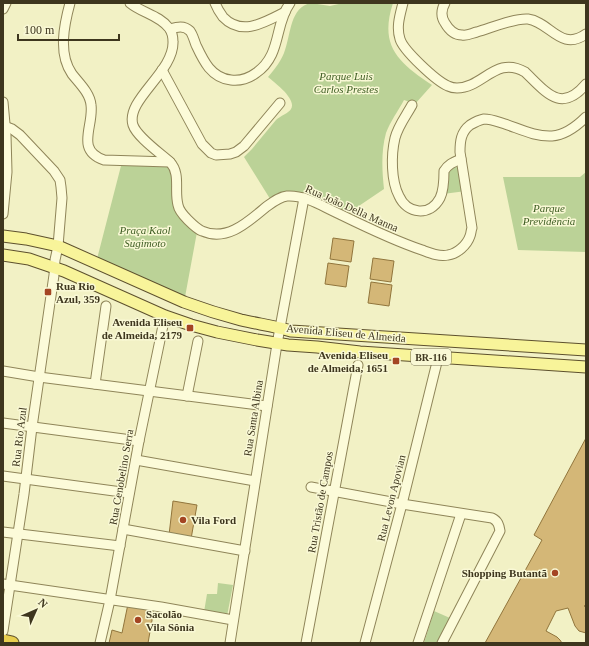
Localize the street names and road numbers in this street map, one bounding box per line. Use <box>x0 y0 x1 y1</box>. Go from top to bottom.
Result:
street label: Rua João Della Manna <box>304 182 400 234</box>
street label: Avenida Eliseu de Almeida <box>286 322 406 344</box>
road number: BR-116 <box>411 349 451 365</box>
street label: Rua Santa Albina <box>241 379 265 457</box>
street label: Rua Rio Azul <box>9 407 29 467</box>
street label: Rua Cenobelino Serra <box>107 428 135 526</box>
street label: Rua Tristão de Campos <box>305 450 335 554</box>
street label: Rua Levon Apovian <box>374 453 408 542</box>

